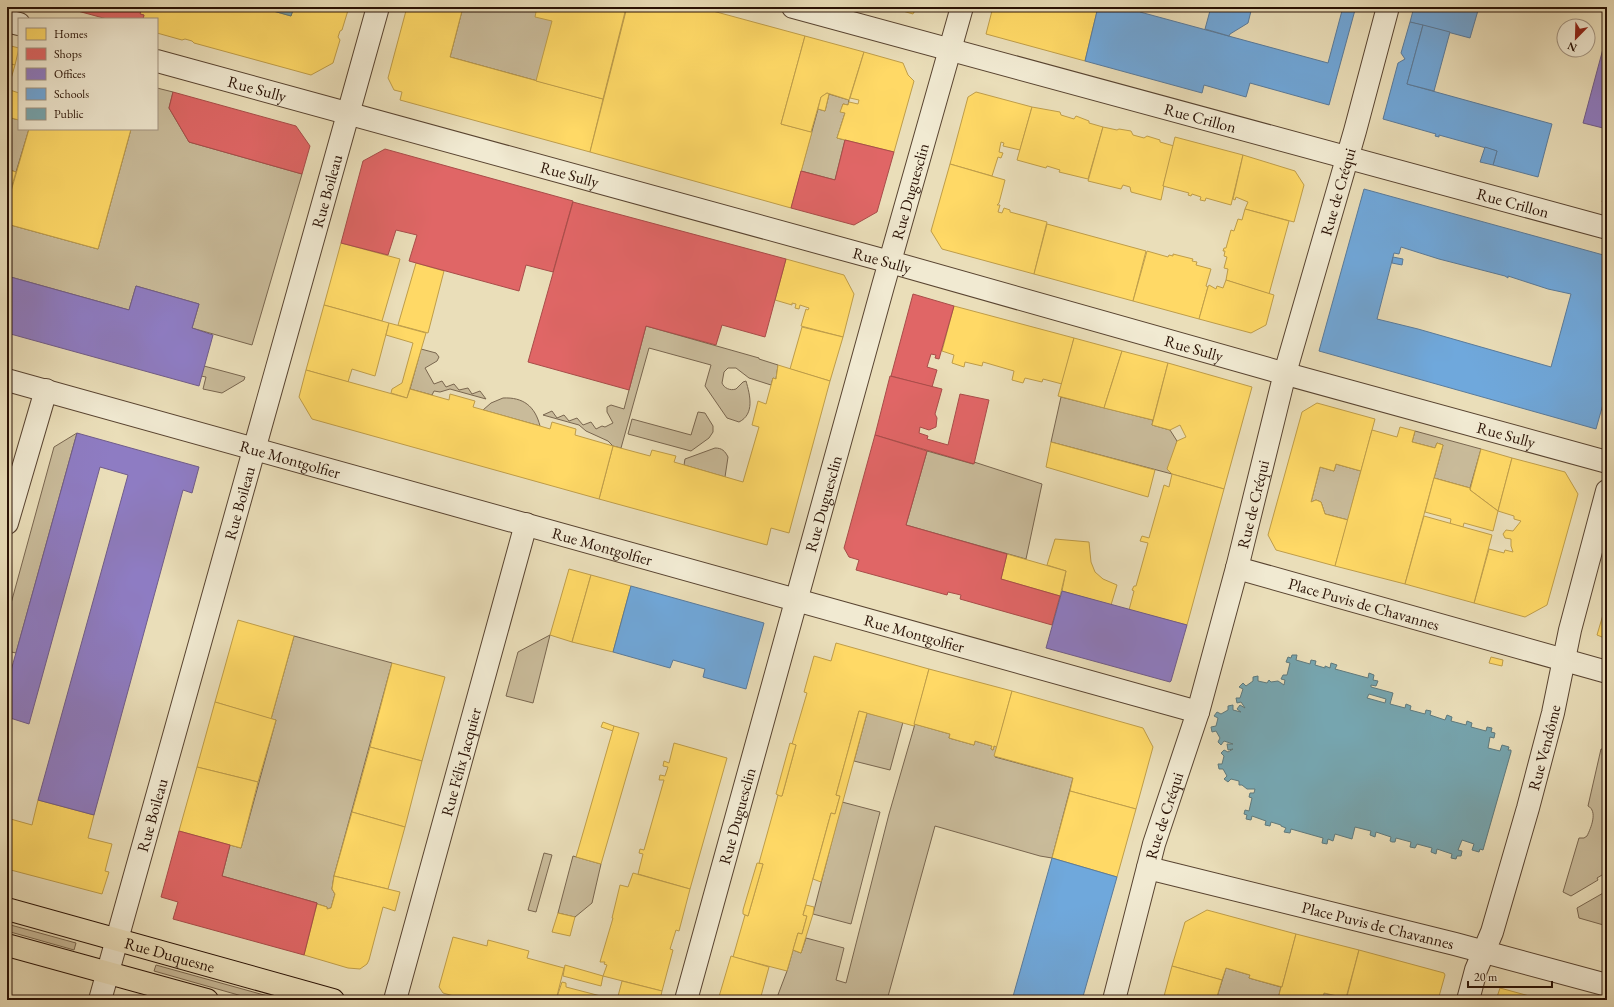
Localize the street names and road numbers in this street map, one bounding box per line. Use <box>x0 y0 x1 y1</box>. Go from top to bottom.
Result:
street label: Rue Sully <box>226 71 290 107</box>
street label: Rue Crillon <box>1162 98 1239 138</box>
street label: Rue Duguesclin <box>887 140 934 242</box>
street label: Rue de Créqui <box>1315 145 1361 238</box>
street label: Rue Boileau <box>307 152 347 230</box>
street label: Rue Sully <box>538 157 602 193</box>
street label: Rue Crillon <box>1474 183 1552 223</box>
street label: Rue Sully <box>850 242 915 279</box>
street label: Rue Sully <box>1162 330 1227 367</box>
street label: Rue Sully <box>1474 417 1539 453</box>
street label: Rue Montgolfier <box>238 435 343 484</box>
street label: Rue Duguesclin <box>800 452 847 554</box>
street label: Rue de Créqui <box>1232 458 1274 551</box>
street label: Rue Boileau <box>219 464 260 542</box>
street label: Rue Montgolfier <box>550 522 655 571</box>
street label: Place Puvis de Chavannes <box>1286 573 1442 635</box>
street label: Rue Montgolfier <box>862 609 967 658</box>
street label: Rue Vendôme <box>1523 703 1565 793</box>
street label: Rue Félix Jacquier <box>436 705 486 819</box>
street label: Rue Duguesclin <box>714 765 761 867</box>
street label: Rue de Créqui <box>1141 769 1188 862</box>
street label: Rue Boileau <box>132 776 173 854</box>
street label: Place Puvis de Chavannes <box>1300 896 1456 954</box>
street label: Rue Duquesne <box>122 932 217 978</box>

